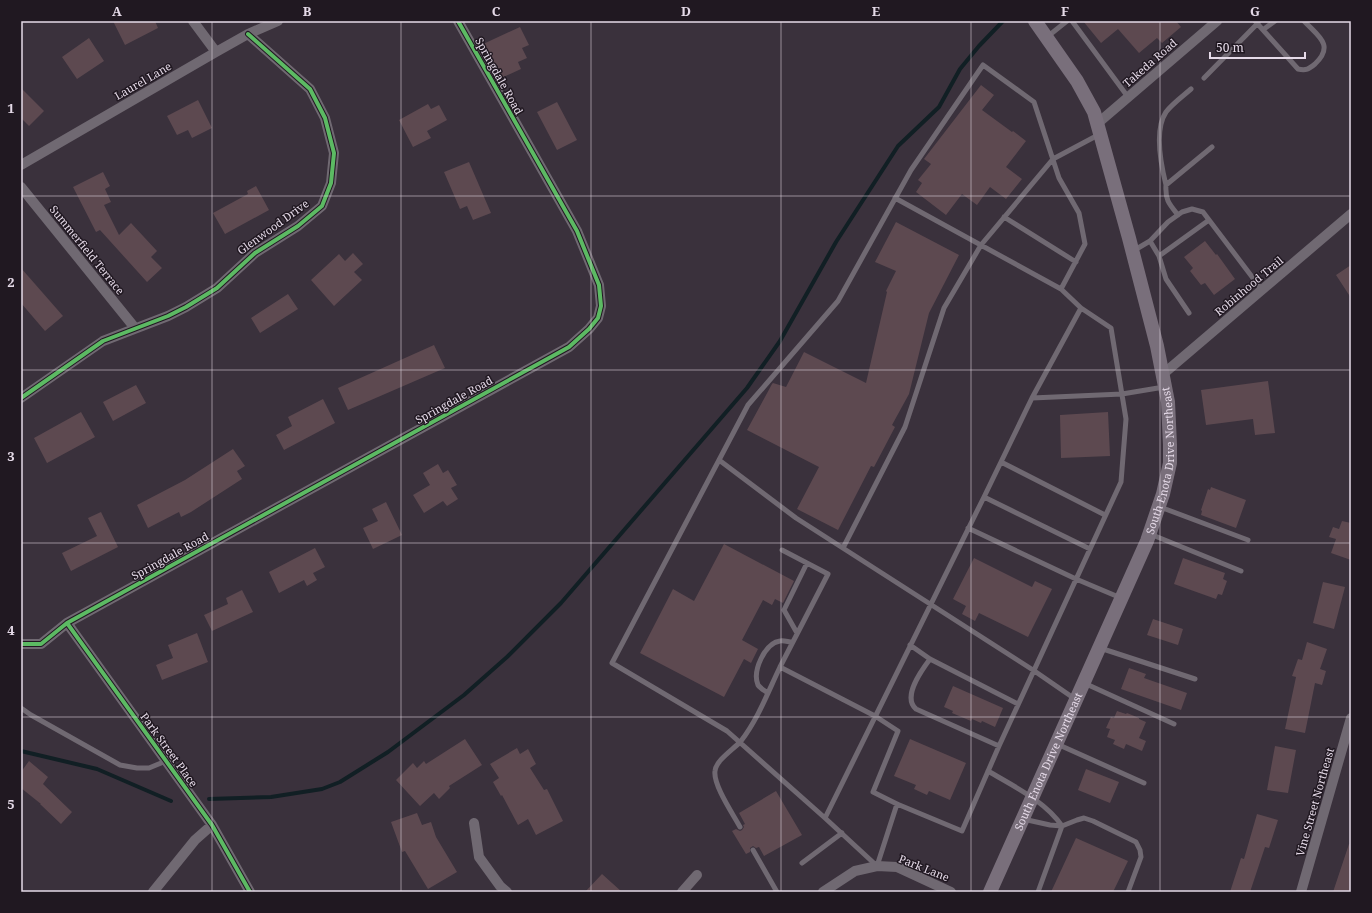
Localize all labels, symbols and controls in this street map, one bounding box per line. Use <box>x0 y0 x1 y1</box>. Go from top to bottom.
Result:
text: A <box>112 2 122 20</box>
text: B <box>303 2 312 20</box>
text: C <box>492 2 501 20</box>
text: D <box>681 2 691 20</box>
text: E <box>872 2 881 20</box>
text: F <box>1061 2 1069 20</box>
text: G <box>1250 2 1260 20</box>
street label: Springdale Road <box>472 34 527 117</box>
scale bar <box>1210 34 1305 60</box>
street label: Takeda Road <box>1119 35 1180 90</box>
text: 50 m <box>1216 39 1244 56</box>
street label: Laurel Lane <box>112 58 174 103</box>
text: 1 <box>7 99 15 117</box>
street label: Glenwood Drive <box>234 195 312 258</box>
street label: Summerfield Terrace <box>47 202 128 298</box>
street label: Robinhood Trail <box>1211 252 1287 319</box>
text: 2 <box>7 273 15 291</box>
street label: Springdale Road <box>412 372 495 427</box>
street label: South Enota Drive Northeast <box>1142 386 1177 536</box>
text: 3 <box>7 447 15 465</box>
street label: Springdale Road <box>128 528 211 583</box>
text: 4 <box>7 621 15 639</box>
street label: South Enota Drive Northeast <box>1010 690 1085 833</box>
street label: Park Street Place <box>137 710 202 790</box>
street label: Vine Street Northeast <box>1292 746 1337 858</box>
text: 5 <box>7 795 15 813</box>
street label: Park Lane <box>897 851 952 885</box>

